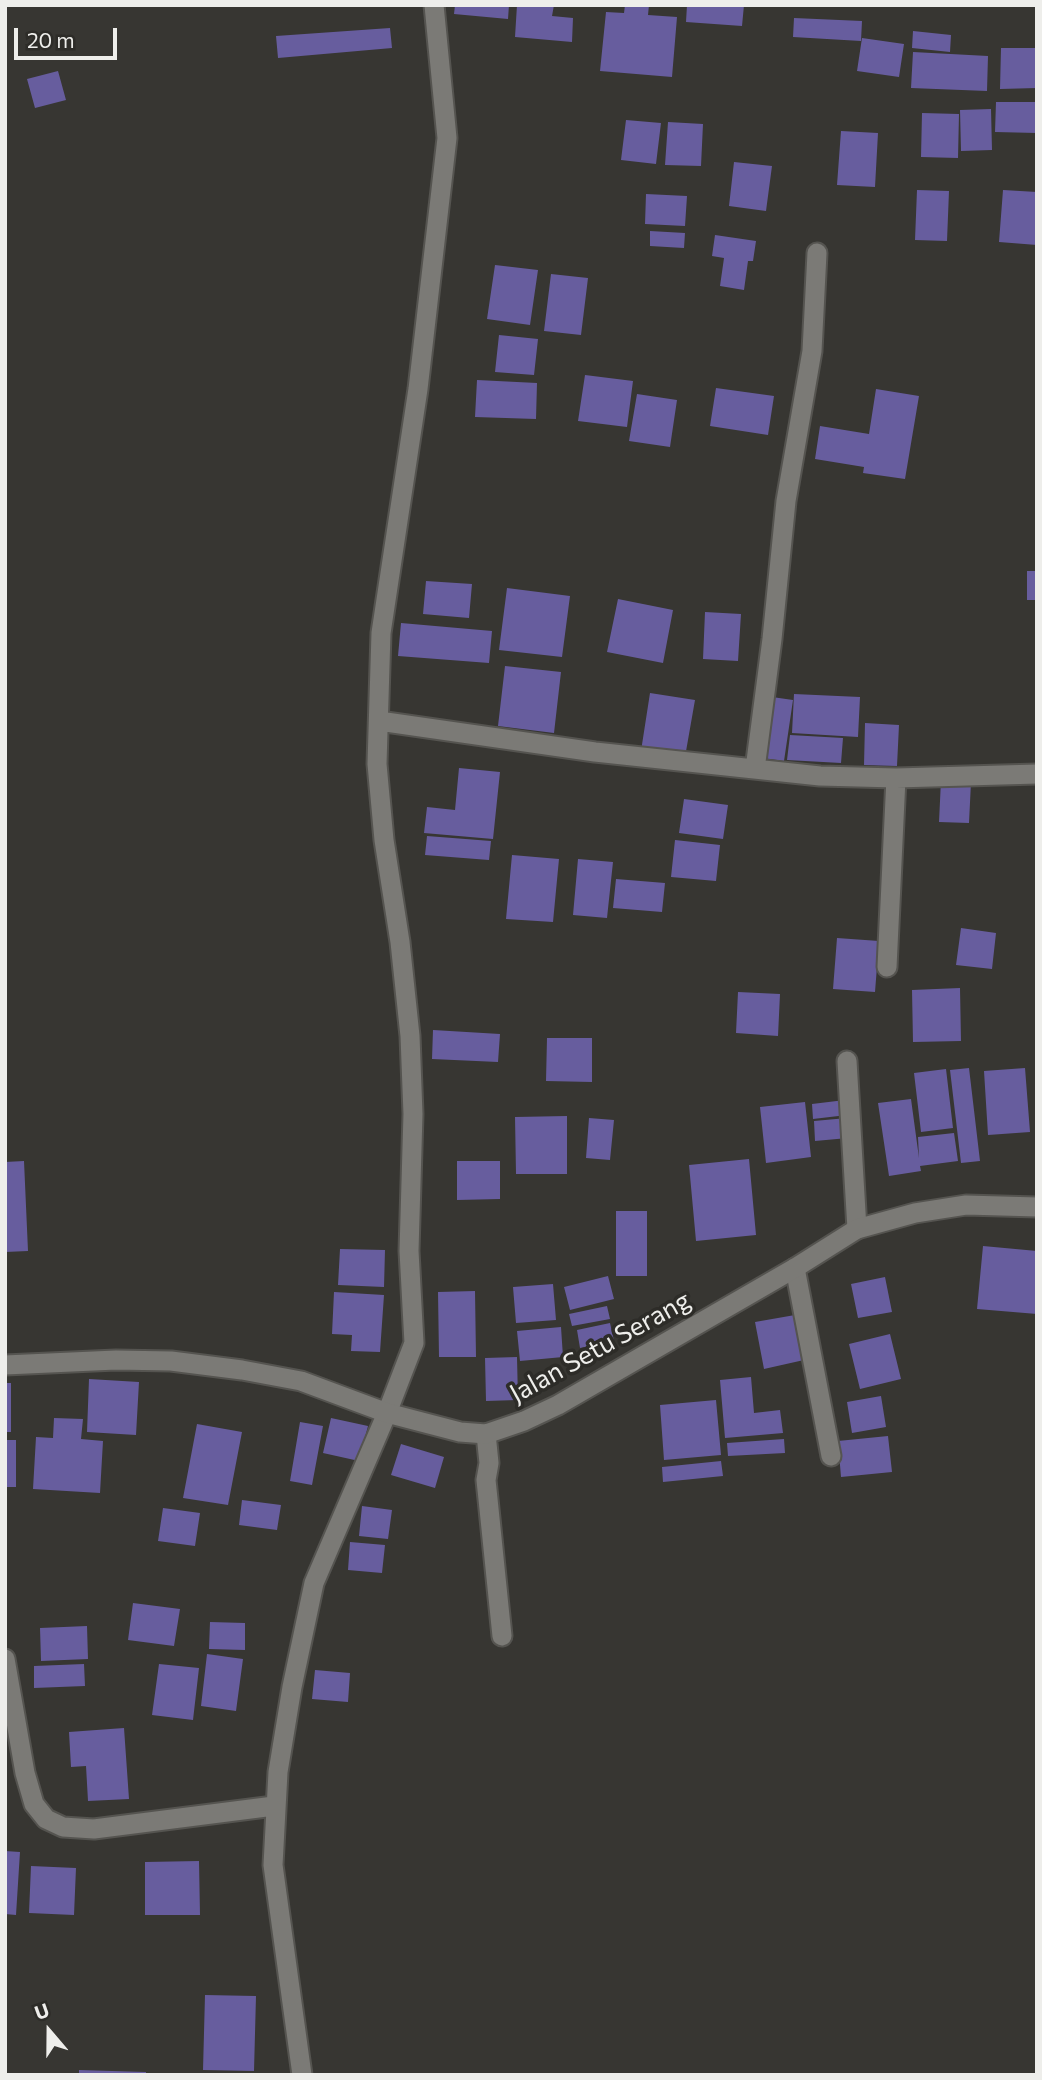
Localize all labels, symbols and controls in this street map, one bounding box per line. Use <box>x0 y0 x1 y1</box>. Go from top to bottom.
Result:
scale bar <box>18 14 121 58</box>
text: 20 m <box>27 27 75 52</box>
street label: Jalan Setu Serang <box>504 1284 696 1410</box>
north arrow <box>14 1996 84 2066</box>
text: U <box>31 1998 52 2024</box>

